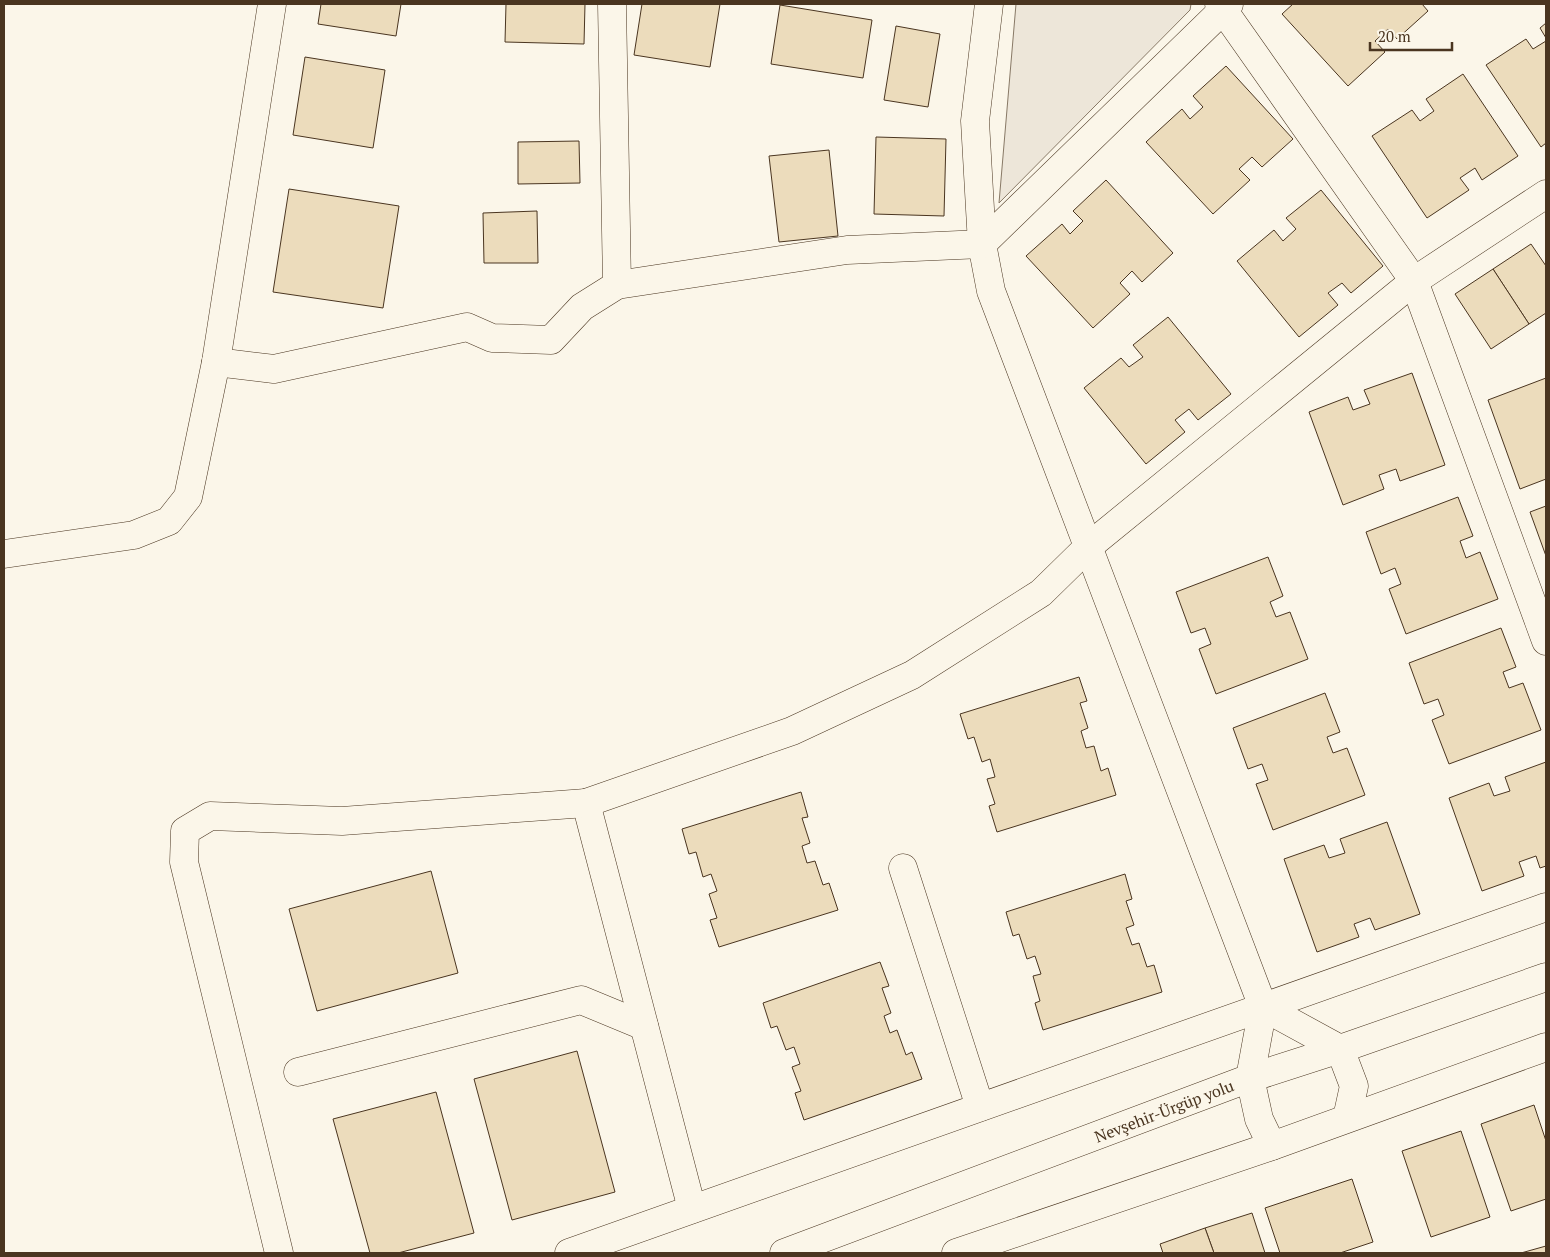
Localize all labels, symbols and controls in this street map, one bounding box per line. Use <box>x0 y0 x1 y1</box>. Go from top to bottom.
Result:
scale bar <box>1370 20 1452 52</box>
text: 20 m <box>1378 26 1411 46</box>
street label: Nevşehir-Ürgüp yolu <box>1091 1074 1237 1148</box>

